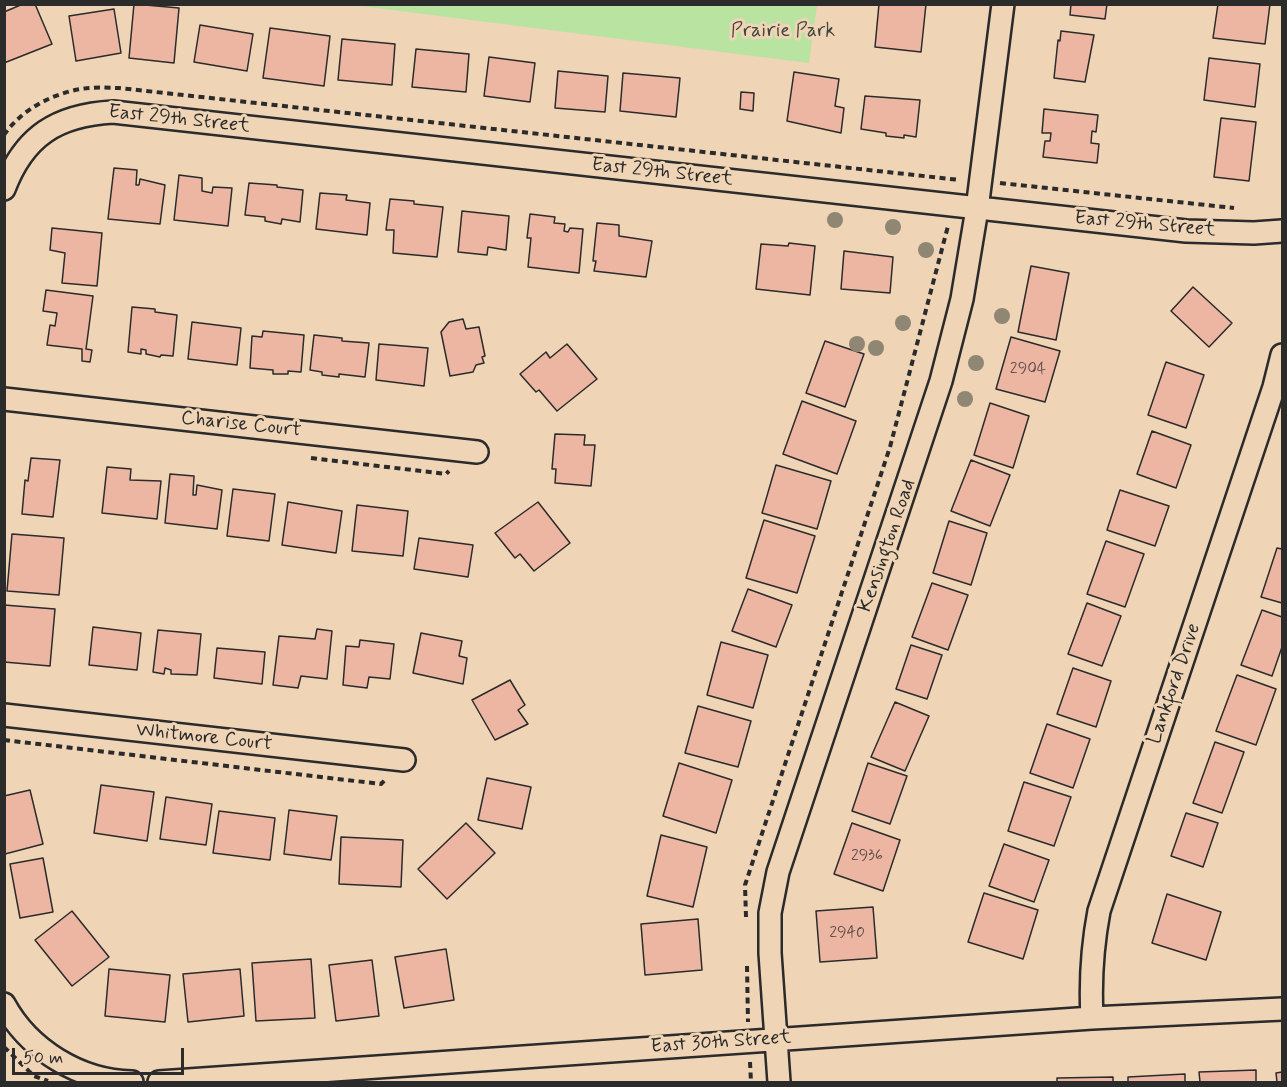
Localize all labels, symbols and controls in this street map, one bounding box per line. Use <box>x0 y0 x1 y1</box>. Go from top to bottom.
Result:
park label: Prairie Park <box>731 20 835 44</box>
street label: East 29th Street <box>107 101 251 139</box>
street label: East 29th Street <box>590 154 734 192</box>
street label: East 29th Street <box>1073 207 1217 243</box>
house number: 2904 <box>1010 360 1046 380</box>
street label: Charise Court <box>180 407 302 443</box>
street label: Kensington Road <box>854 476 922 616</box>
street label: Lankford Drive <box>1143 620 1207 748</box>
street label: Whitmore Court <box>135 719 273 757</box>
house number: 2936 <box>851 847 883 867</box>
house number: 2940 <box>829 924 865 944</box>
street label: East 30th Street <box>650 1026 792 1060</box>
scale bar <box>15 1036 188 1074</box>
text: 50 m <box>23 1046 63 1070</box>

